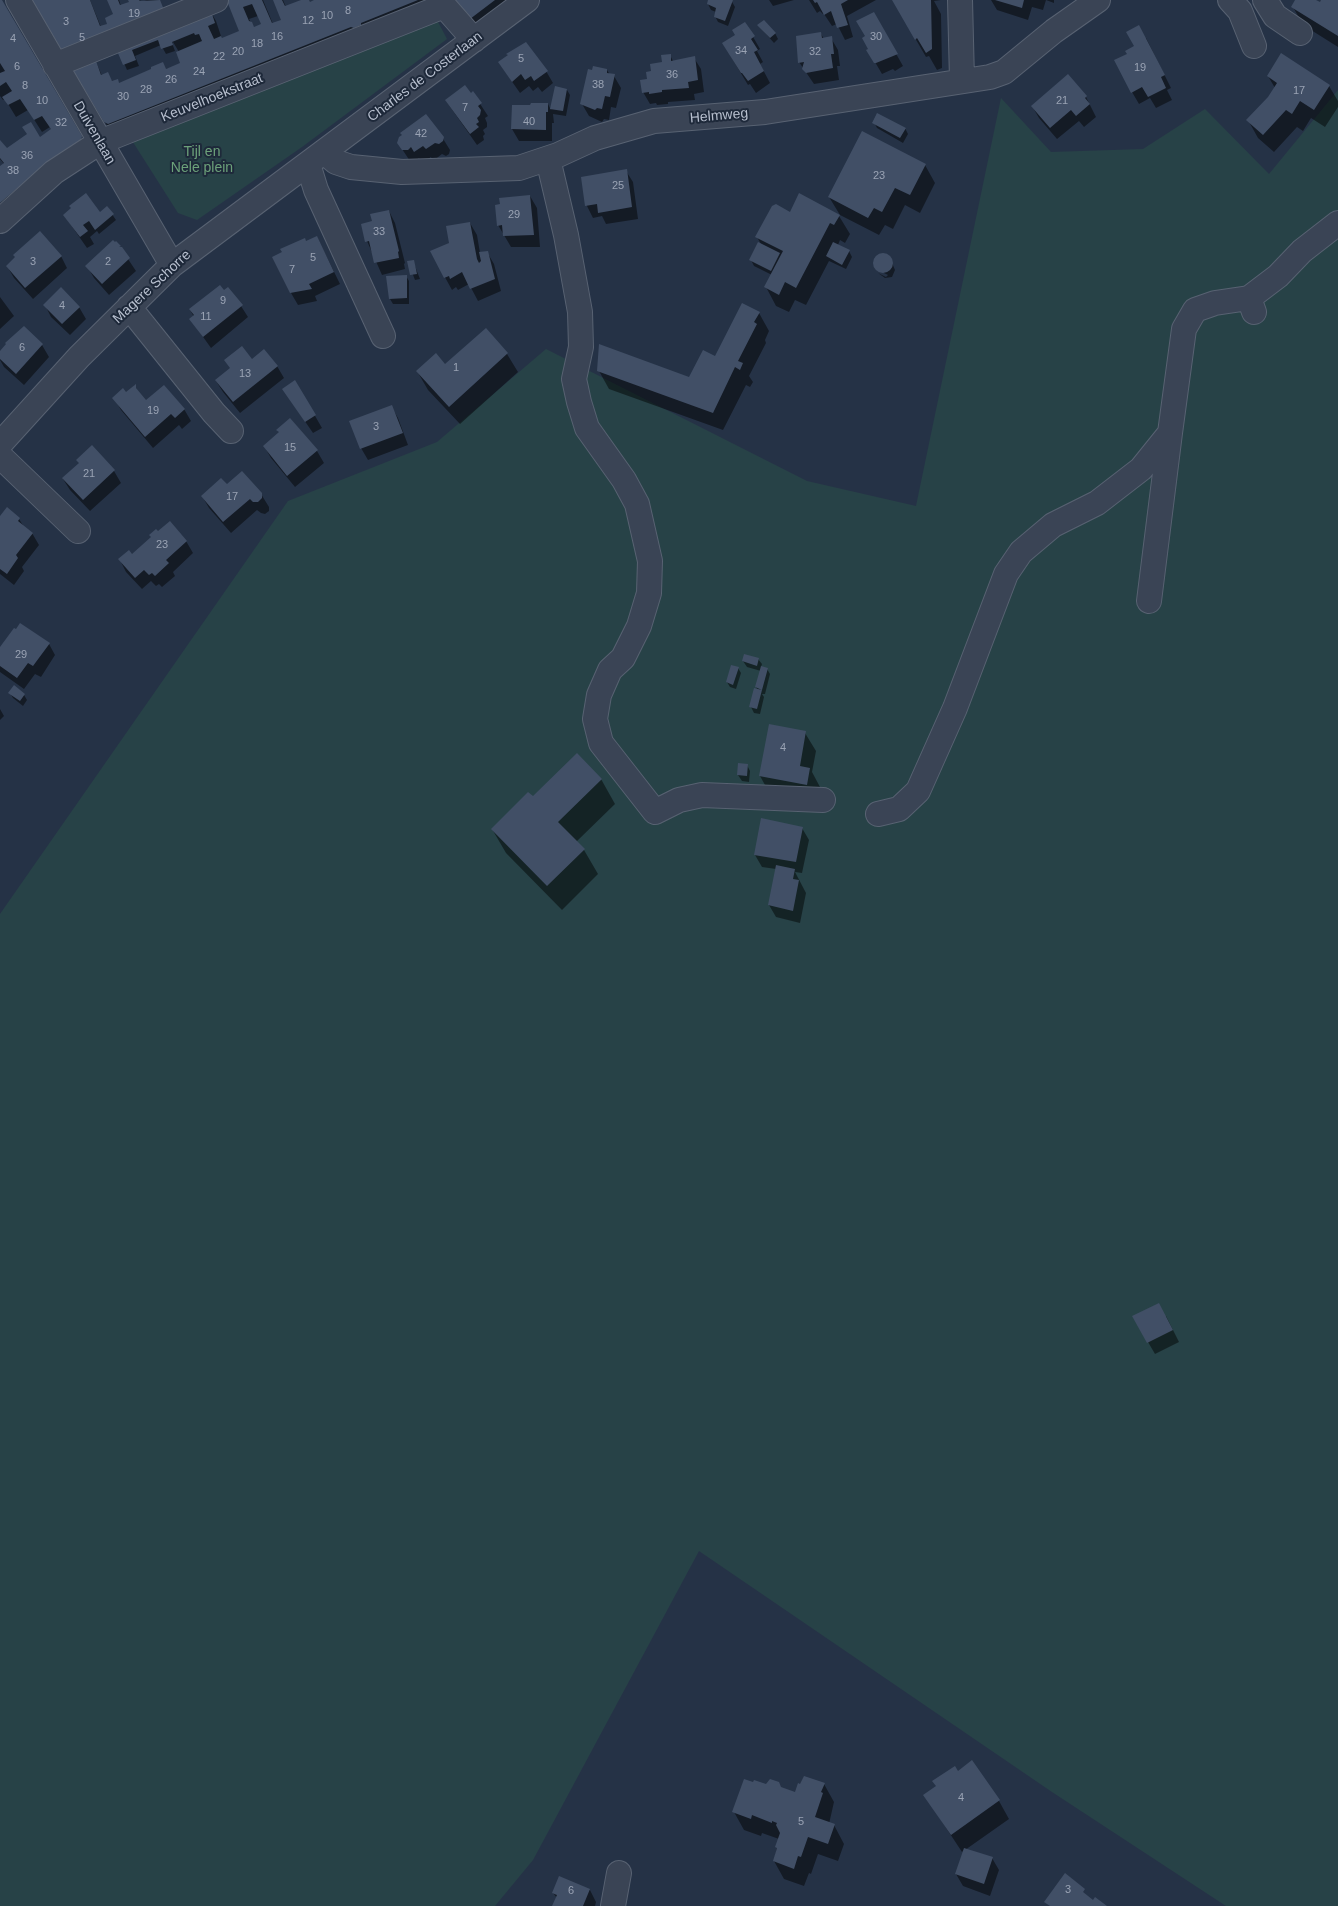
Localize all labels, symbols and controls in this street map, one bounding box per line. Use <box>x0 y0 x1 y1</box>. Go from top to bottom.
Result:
house number: 8 <box>345 4 351 18</box>
house number: 19 <box>128 7 140 21</box>
house number: 10 <box>321 9 333 23</box>
house number: 12 <box>302 14 314 28</box>
house number: 3 <box>63 15 69 29</box>
street label: Charles de Costerlaan <box>364 28 486 126</box>
house number: 16 <box>271 30 283 44</box>
house number: 30 <box>870 30 882 44</box>
house number: 5 <box>79 31 85 45</box>
house number: 4 <box>10 32 16 46</box>
house number: 18 <box>251 37 263 51</box>
house number: 34 <box>735 44 747 58</box>
house number: 20 <box>232 45 244 59</box>
house number: 32 <box>809 45 821 59</box>
house number: 22 <box>213 50 225 64</box>
house number: 5 <box>518 52 524 66</box>
house number: 6 <box>14 60 20 74</box>
house number: 19 <box>1134 61 1146 75</box>
house number: 24 <box>193 65 205 79</box>
house number: 36 <box>666 68 678 82</box>
street label: Keuvelhoekstraat <box>159 70 265 126</box>
house number: 26 <box>165 73 177 87</box>
house number: 38 <box>592 78 604 92</box>
house number: 8 <box>22 79 28 93</box>
house number: 28 <box>140 83 152 97</box>
house number: 17 <box>1293 84 1305 98</box>
house number: 30 <box>117 90 129 104</box>
house number: 10 <box>36 94 48 108</box>
house number: 21 <box>1056 94 1068 108</box>
street label: Duivenlaan <box>69 98 119 168</box>
house number: 7 <box>462 101 468 115</box>
street label: Helmweg <box>689 105 749 127</box>
house number: 40 <box>523 115 535 129</box>
house number: 32 <box>55 116 67 130</box>
house number: 42 <box>415 127 427 141</box>
park label: Tijl en Nele plein <box>171 144 233 176</box>
house number: 36 <box>21 149 33 163</box>
house number: 38 <box>7 164 19 178</box>
house number: 23 <box>873 169 885 183</box>
house number: 25 <box>612 179 624 193</box>
house number: 29 <box>508 208 520 222</box>
house number: 33 <box>373 225 385 239</box>
street label: Magere Schorre <box>110 247 194 327</box>
house number: 5 <box>310 251 316 265</box>
house number: 3 <box>30 255 36 269</box>
house number: 2 <box>105 255 111 269</box>
house number: 7 <box>289 263 295 277</box>
house number: 9 <box>220 294 226 308</box>
house number: 4 <box>59 299 65 313</box>
house number: 11 <box>200 310 212 324</box>
house number: 6 <box>19 341 25 355</box>
house number: 1 <box>453 361 459 375</box>
house number: 13 <box>239 367 251 381</box>
house number: 19 <box>147 404 159 418</box>
house number: 3 <box>373 420 379 434</box>
house number: 15 <box>284 441 296 455</box>
house number: 21 <box>83 467 95 481</box>
house number: 17 <box>226 490 238 504</box>
house number: 23 <box>156 538 168 552</box>
house number: 29 <box>15 648 27 662</box>
house number: 4 <box>780 741 786 755</box>
house number: 4 <box>958 1791 964 1805</box>
house number: 5 <box>798 1815 804 1829</box>
house number: 3 <box>1065 1883 1071 1897</box>
house number: 6 <box>568 1884 574 1898</box>

